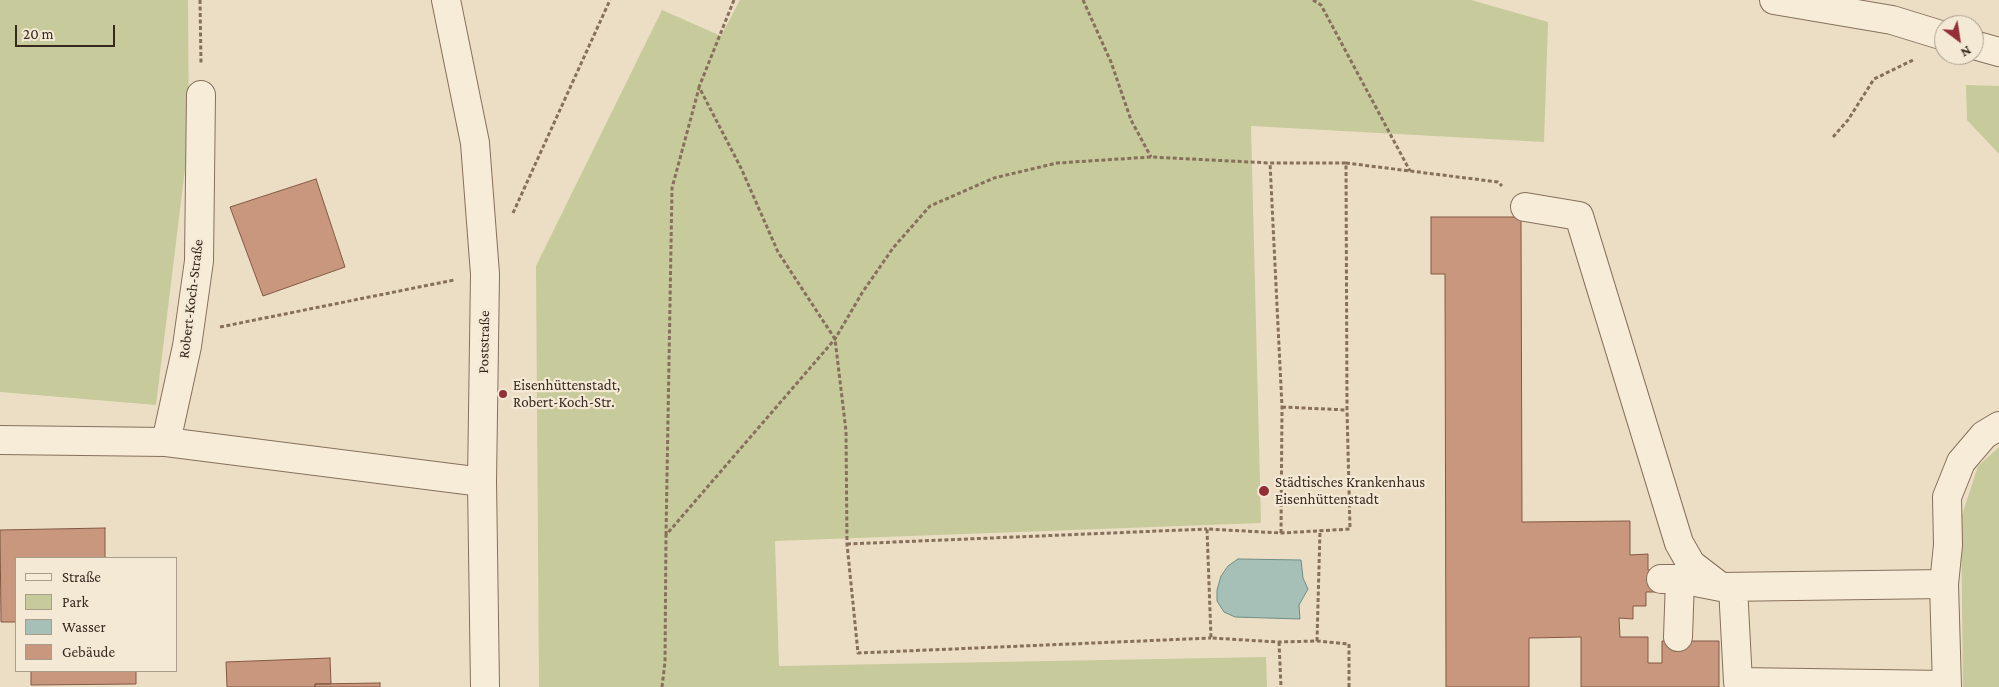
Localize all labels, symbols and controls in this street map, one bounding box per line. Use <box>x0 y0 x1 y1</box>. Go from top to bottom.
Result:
scale bar <box>18 15 118 47</box>
north arrow <box>1934 15 1984 65</box>
text: 20 m <box>23 26 54 42</box>
text: N <box>1958 43 1974 61</box>
street label: Robert-Koch-Straße <box>175 238 207 360</box>
street label: Poststraße <box>474 310 494 374</box>
place label: Eisenhüttenstadt, Robert-Koch-Str. <box>513 376 620 411</box>
marker: Eisenhüttenstadt, Robert-Koch-Str. <box>497 388 509 400</box>
place label: Städtisches Krankenhaus Eisenhüttenstadt <box>1275 473 1425 508</box>
marker: Städtisches Krankenhaus Eisenhüttenstadt <box>1257 484 1271 498</box>
legend <box>15 557 178 672</box>
text: Straße <box>62 569 101 585</box>
text: Park <box>62 594 89 610</box>
text: Wasser <box>62 619 106 635</box>
text: Gebäude <box>62 644 115 660</box>

